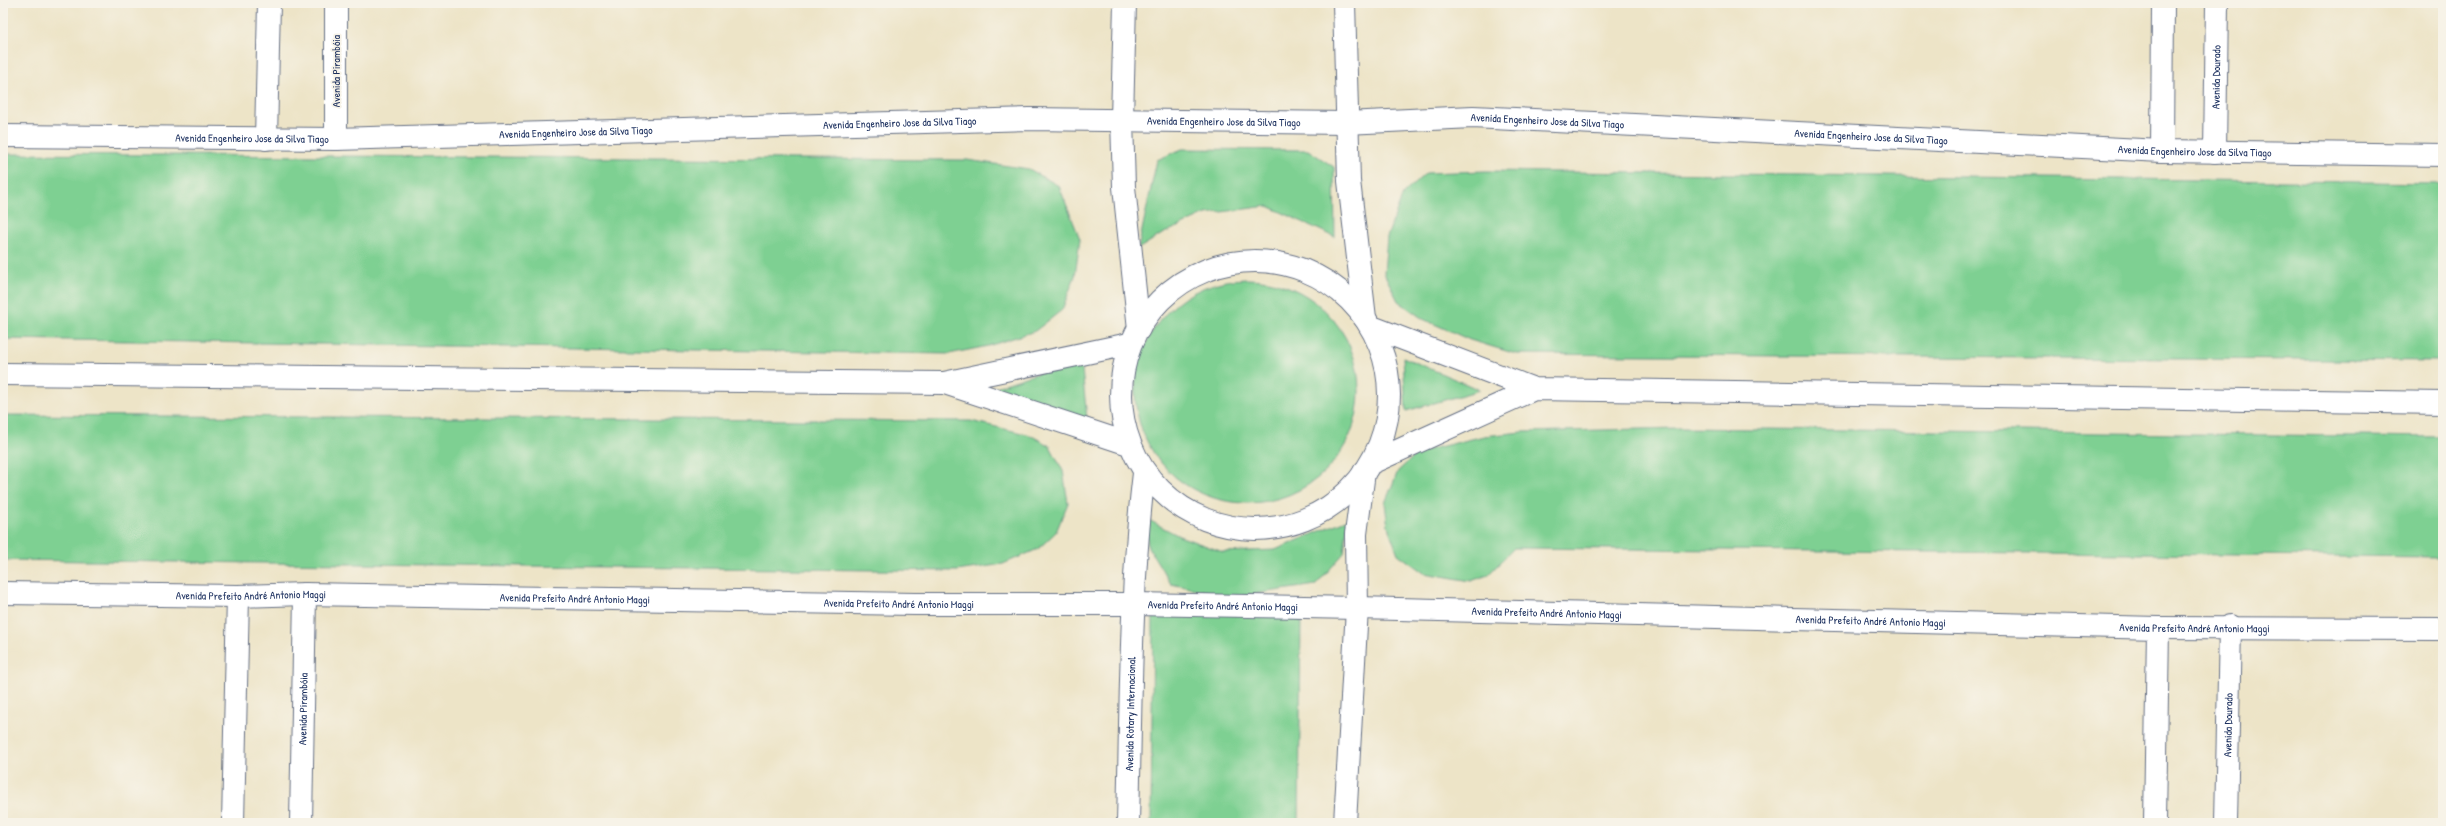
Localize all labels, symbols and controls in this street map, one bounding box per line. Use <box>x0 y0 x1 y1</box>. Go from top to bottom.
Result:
street label: Avenida Pirambóia <box>329 34 343 107</box>
street label: Avenida Dourado <box>2209 44 2223 109</box>
street label: Avenida Engenheiro Jose da Silva Tiago <box>1470 110 1625 131</box>
street label: Avenida Engenheiro Jose da Silva Tiago <box>1147 113 1301 129</box>
street label: Avenida Engenheiro Jose da Silva Tiago <box>823 114 977 132</box>
street label: Avenida Engenheiro Jose da Silva Tiago <box>499 123 653 141</box>
street label: Avenida Engenheiro Jose da Silva Tiago <box>1794 126 1949 147</box>
street label: Avenida Engenheiro Jose da Silva Tiago <box>175 131 329 146</box>
street label: Avenida Engenheiro Jose da Silva Tiago <box>2118 142 2272 160</box>
street label: Avenida Prefeito André Antonio Maggi <box>176 587 326 603</box>
street label: Avenida Prefeito André Antonio Maggi <box>500 590 650 607</box>
street label: Avenida Prefeito André Antonio Maggi <box>824 596 974 611</box>
street label: Avenida Prefeito André Antonio Maggi <box>1148 597 1298 614</box>
street label: Avenida Prefeito André Antonio Maggi <box>1471 604 1622 622</box>
street label: Avenida Prefeito André Antonio Maggi <box>1795 612 1946 630</box>
street label: Avenida Prefeito André Antonio Maggi <box>2119 620 2270 635</box>
street label: Avenida Rotary Internacional <box>1122 657 1139 771</box>
street label: Avenida Pirambóia <box>295 672 311 745</box>
street label: Avenida Dourado <box>2220 692 2236 757</box>

